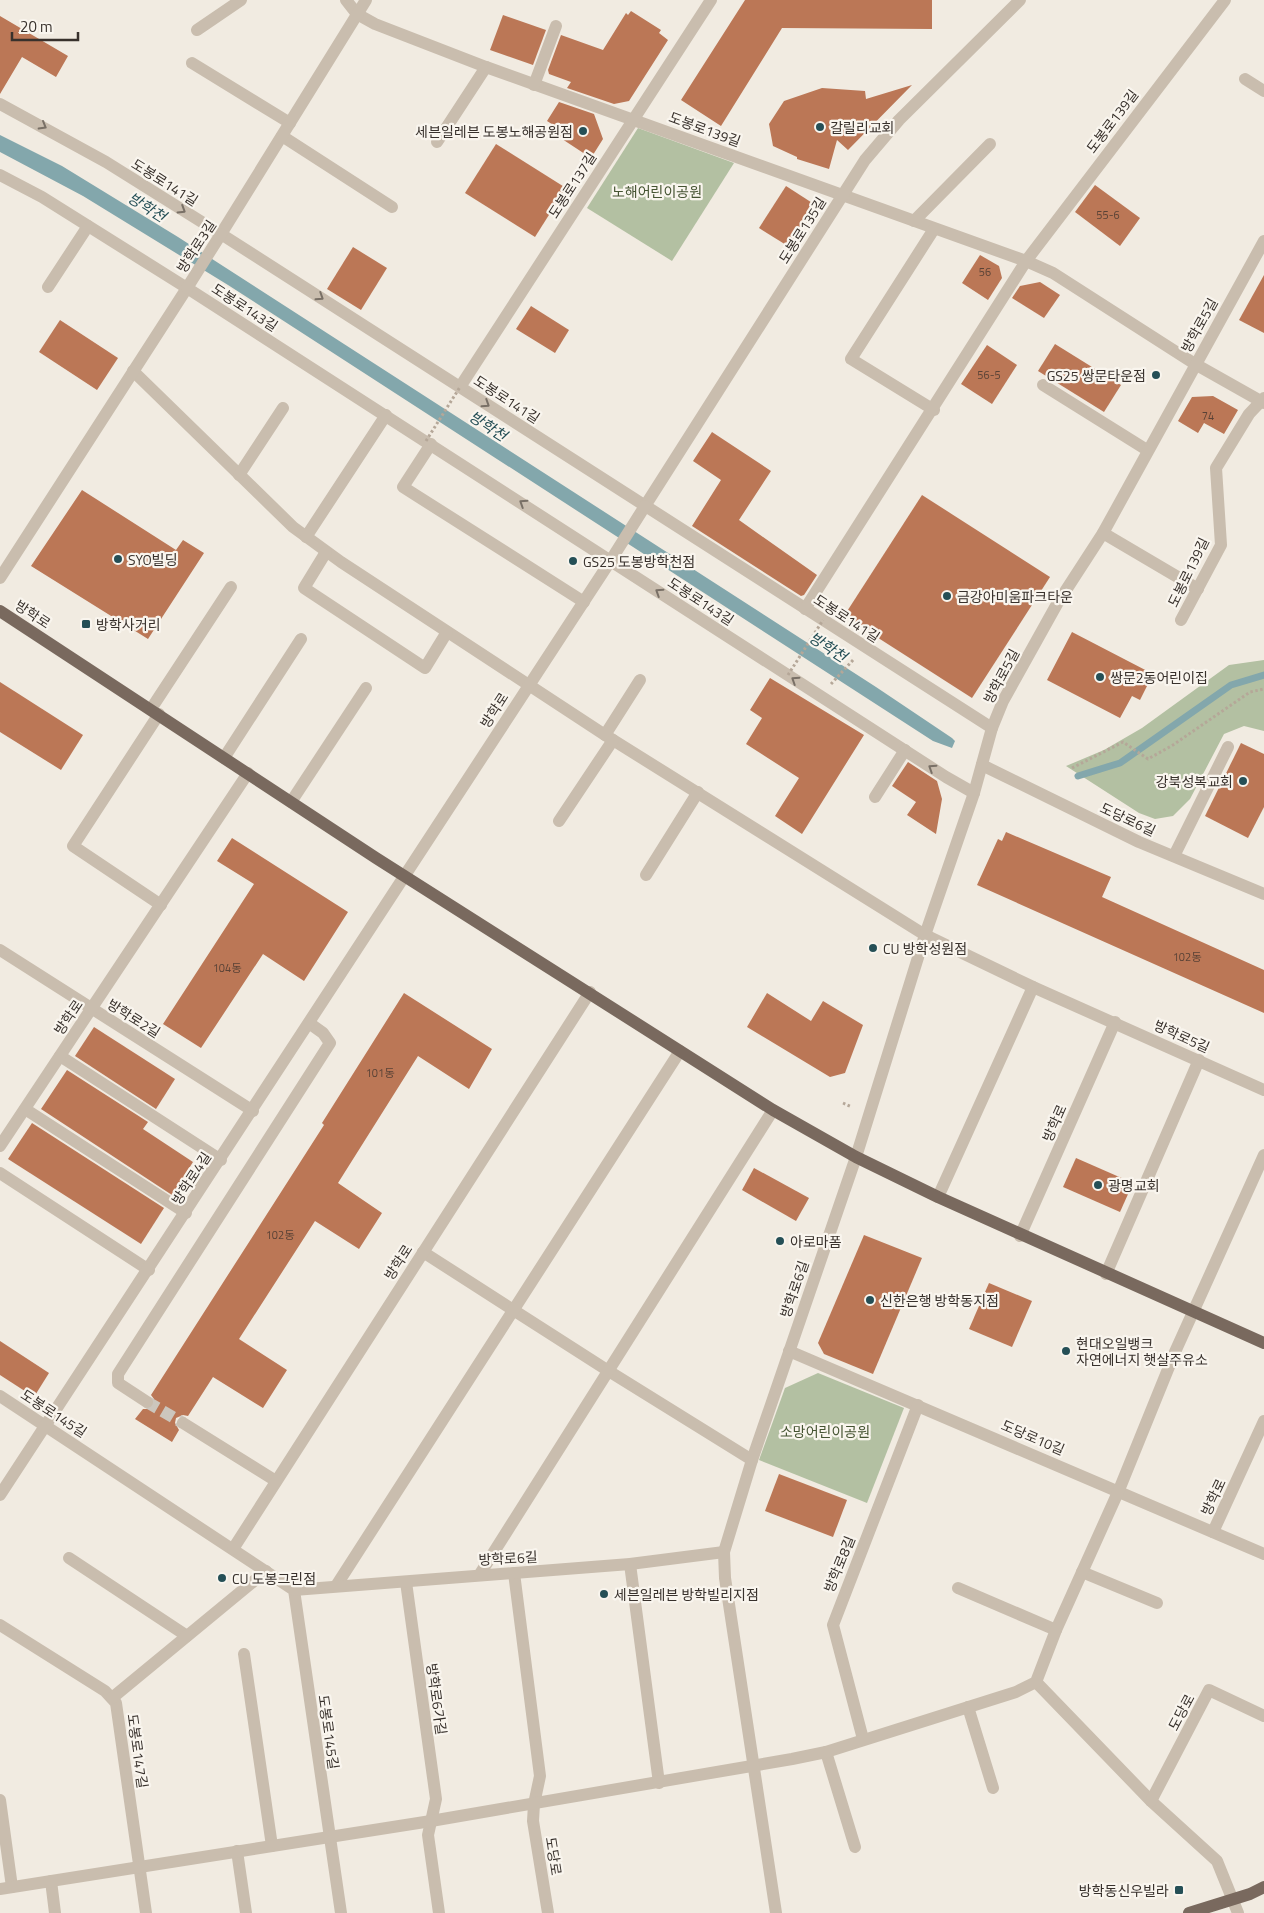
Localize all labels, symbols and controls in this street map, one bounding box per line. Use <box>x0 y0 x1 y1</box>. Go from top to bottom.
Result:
scale bar <box>12 10 79 42</box>
text: 20 m <box>20 15 53 38</box>
street label: 도봉로139길 <box>1081 85 1143 157</box>
street label: 도봉로139길 <box>666 106 744 152</box>
place label: 갈릴리교회 <box>830 117 894 138</box>
one-way arrow <box>38 120 47 130</box>
place label: 세븐일레븐 도봉노해공원점 <box>415 121 573 142</box>
marker: 갈릴리교회 <box>814 121 826 133</box>
marker: 세븐일레븐 도봉노해공원점 <box>577 125 589 137</box>
street label: 도봉로137길 <box>543 148 601 222</box>
street label: 도봉로141길 <box>128 153 202 211</box>
park label: 노해어린이공원 <box>612 181 702 202</box>
water label: 방학천 <box>123 186 173 229</box>
street label: 도봉로135길 <box>773 193 831 267</box>
one-way arrow <box>177 204 186 214</box>
house number: 55-6 <box>1096 207 1120 223</box>
street label: 방학로3길 <box>171 215 221 277</box>
house number: 56 <box>979 264 991 280</box>
street label: 도봉로143길 <box>208 278 282 336</box>
one-way arrow <box>314 291 323 301</box>
street label: 방학로5길 <box>1175 294 1223 356</box>
place label: GS25 쌍문타운점 <box>1047 365 1146 386</box>
house number: 56-5 <box>977 367 1001 383</box>
marker: GS25 쌍문타운점 <box>1150 369 1162 381</box>
street label: 도봉로141길 <box>470 370 544 428</box>
one-way arrow <box>481 397 490 407</box>
water label: 방학천 <box>464 405 513 448</box>
house number: 74 <box>1202 408 1214 424</box>
one-way arrow <box>519 500 528 509</box>
street label: 도봉로139길 <box>1162 534 1214 610</box>
place label: SYO빌딩 <box>128 549 178 570</box>
place label: GS25 도봉방학천점 <box>583 551 695 572</box>
marker: SYO빌딩 <box>112 553 124 565</box>
marker: GS25 도봉방학천점 <box>567 555 579 567</box>
street label: 도봉로143길 <box>664 572 738 630</box>
place label: 금강아미움파크타운 <box>957 586 1073 607</box>
one-way arrow <box>655 589 664 598</box>
street label: 도봉로141길 <box>810 589 884 647</box>
marker: 금강아미움파크타운 <box>941 590 953 602</box>
street label: 방학로 <box>11 595 55 633</box>
place label: 방학사거리 <box>96 614 160 635</box>
marker: 방학사거리 <box>80 618 92 630</box>
water label: 방학천 <box>804 626 853 669</box>
street label: 방학로5길 <box>978 645 1024 707</box>
place label: 쌍문2동어린이집 <box>1110 667 1208 688</box>
marker: 쌍문2동어린이집 <box>1094 671 1106 683</box>
one-way arrow <box>792 677 801 686</box>
street label: 방학로 <box>475 688 513 732</box>
one-way arrow <box>928 765 938 774</box>
place label: 강북성복교회 <box>1156 771 1233 792</box>
marker: 강북성복교회 <box>1237 775 1249 787</box>
street label: 도당로6길 <box>1097 797 1159 841</box>
place label: CU 방학성원점 <box>883 938 967 959</box>
marker: CU 방학성원점 <box>867 942 879 954</box>
house number: 102동 <box>1173 949 1201 965</box>
house number: 104동 <box>213 960 241 976</box>
street label: 방학로2길 <box>103 993 165 1043</box>
street label: 방학로 <box>48 995 88 1039</box>
street label: 방학로5길 <box>1151 1014 1213 1058</box>
house number: 101동 <box>366 1065 394 1081</box>
street label: 방학로 <box>1037 1101 1071 1145</box>
street label: 방학로4길 <box>166 1147 216 1209</box>
place label: 광명교회 <box>1108 1175 1160 1196</box>
marker: 광명교회 <box>1092 1179 1104 1191</box>
house number: 102동 <box>266 1227 294 1243</box>
place label: 아로마폼 <box>790 1231 842 1252</box>
marker: 아로마폼 <box>774 1235 786 1247</box>
street label: 방학로 <box>379 1240 417 1284</box>
street label: 방학로6길 <box>774 1258 814 1320</box>
place label: 신한은행 방학동지점 <box>880 1290 999 1311</box>
marker: 신한은행 방학동지점 <box>864 1294 876 1306</box>
place label: 현대오일뱅크 자연에너지 햇살주유소 <box>1076 1333 1208 1370</box>
marker: 현대오일뱅크 자연에너지 햇살주유소 <box>1060 1345 1072 1357</box>
street label: 도봉로145길 <box>17 1384 91 1442</box>
street label: 도당로10길 <box>998 1414 1068 1460</box>
park label: 소망어린이공원 <box>780 1421 870 1442</box>
street label: 방학로 <box>1195 1475 1231 1519</box>
street label: 방학로8길 <box>818 1533 860 1595</box>
street label: 방학로6길 <box>478 1546 538 1570</box>
place label: CU 도봉그린점 <box>232 1568 316 1589</box>
marker: CU 도봉그린점 <box>216 1572 228 1584</box>
place label: 세븐일레븐 방학빌리지점 <box>614 1584 759 1605</box>
marker: 세븐일레븐 방학빌리지점 <box>598 1588 610 1600</box>
street label: 방학로6가길 <box>422 1662 452 1736</box>
street label: 도당로 <box>1163 1690 1199 1734</box>
street label: 도봉로145길 <box>313 1693 345 1771</box>
street label: 도봉로147길 <box>122 1712 154 1790</box>
street label: 도당로 <box>541 1835 567 1877</box>
place label: 방학동신우빌라 <box>1079 1880 1169 1901</box>
marker: 방학동신우빌라 <box>1173 1884 1185 1896</box>

